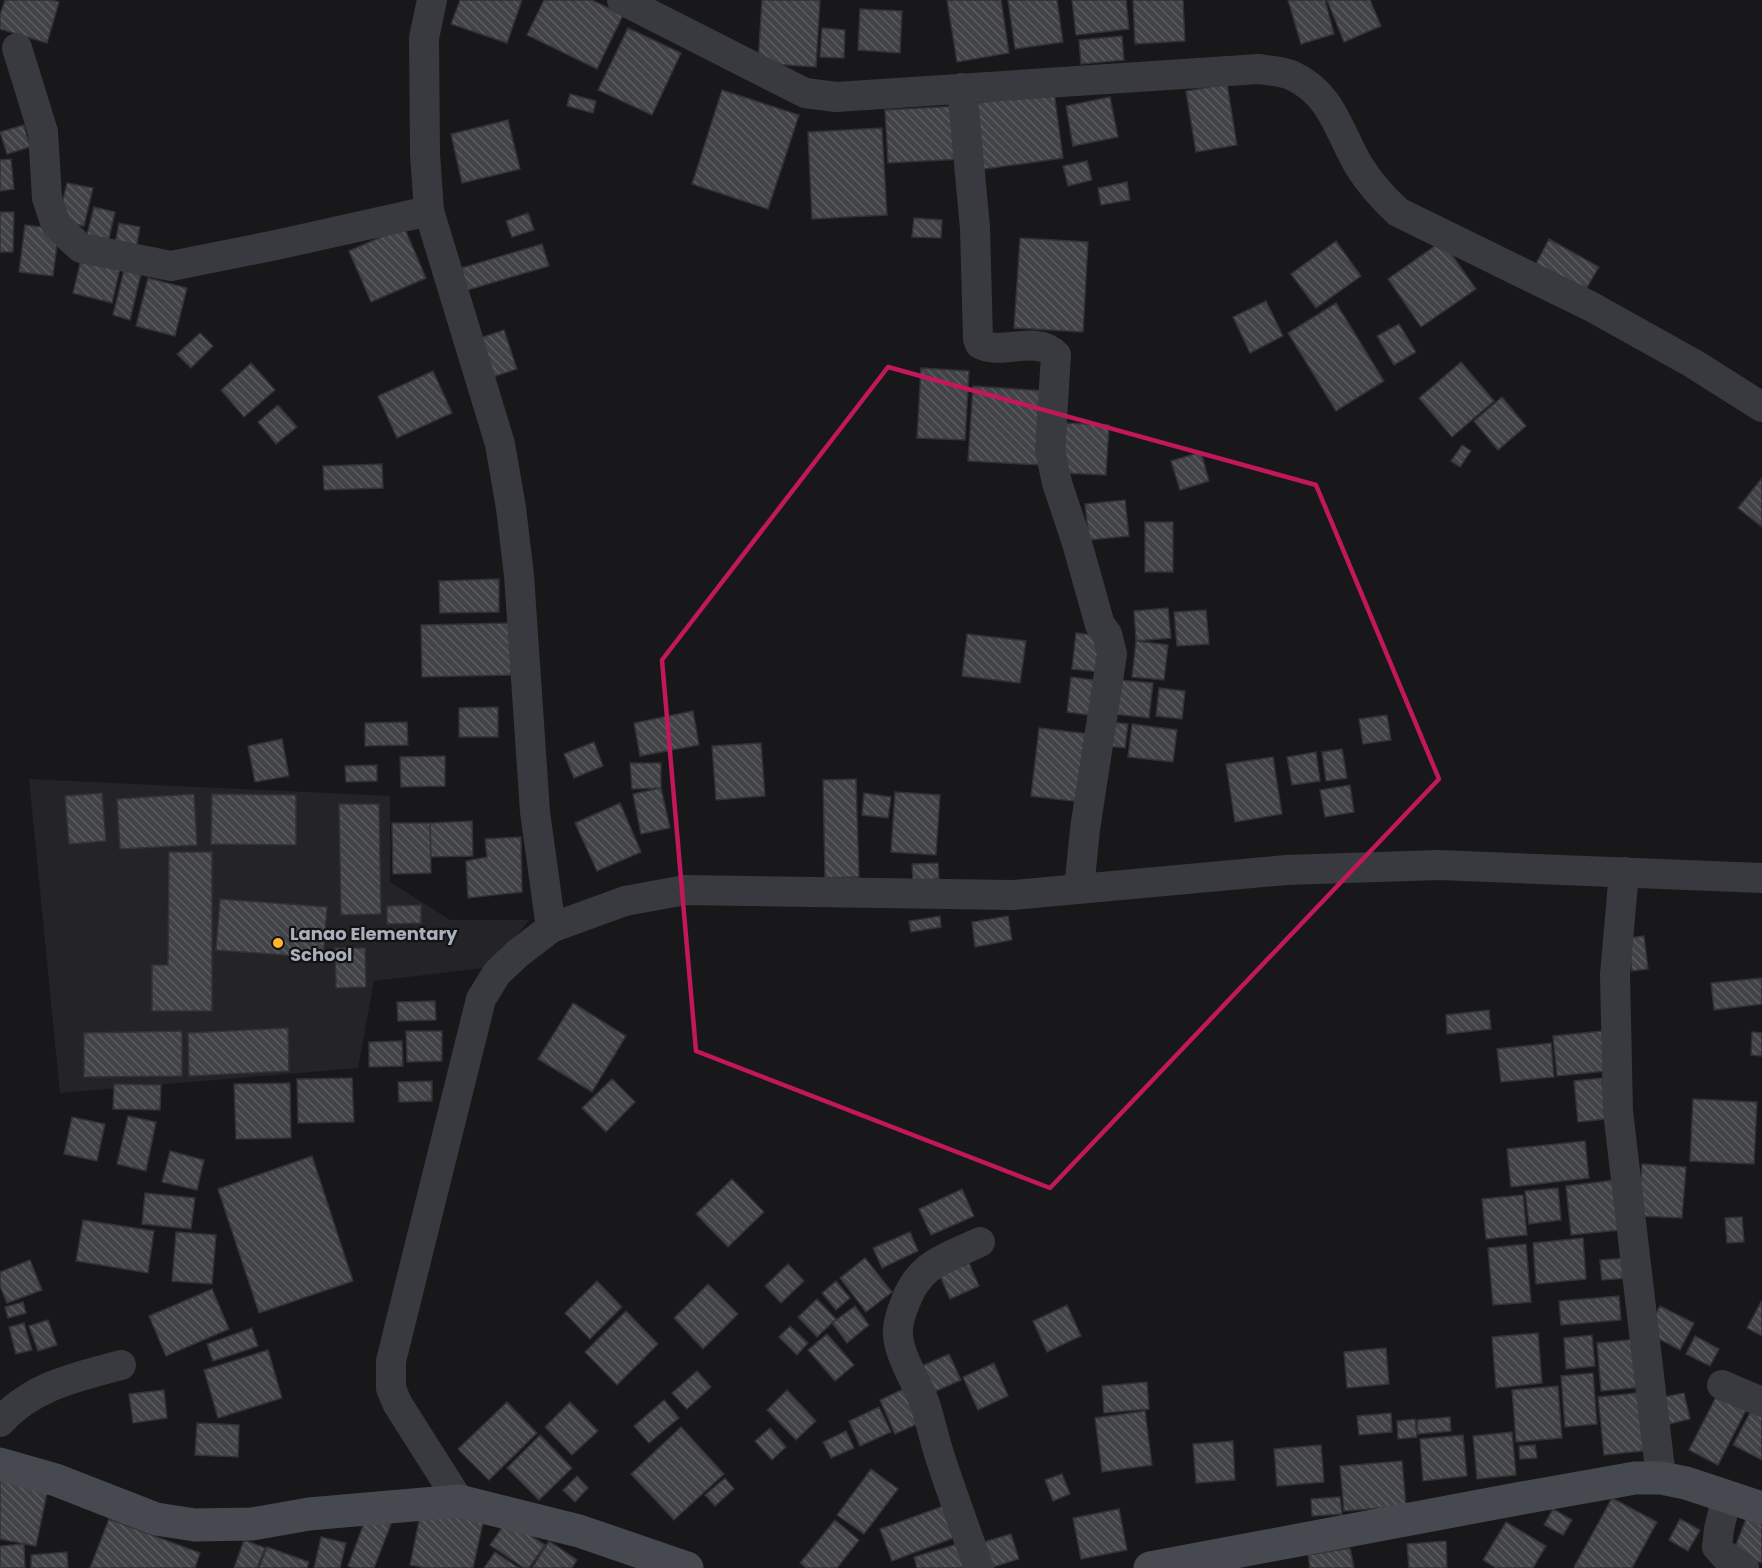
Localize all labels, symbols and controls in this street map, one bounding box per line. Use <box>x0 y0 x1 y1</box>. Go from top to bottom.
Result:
place label: Lanao Elementary School <box>290 921 458 967</box>
marker: Lanao Elementary School <box>271 936 285 950</box>

